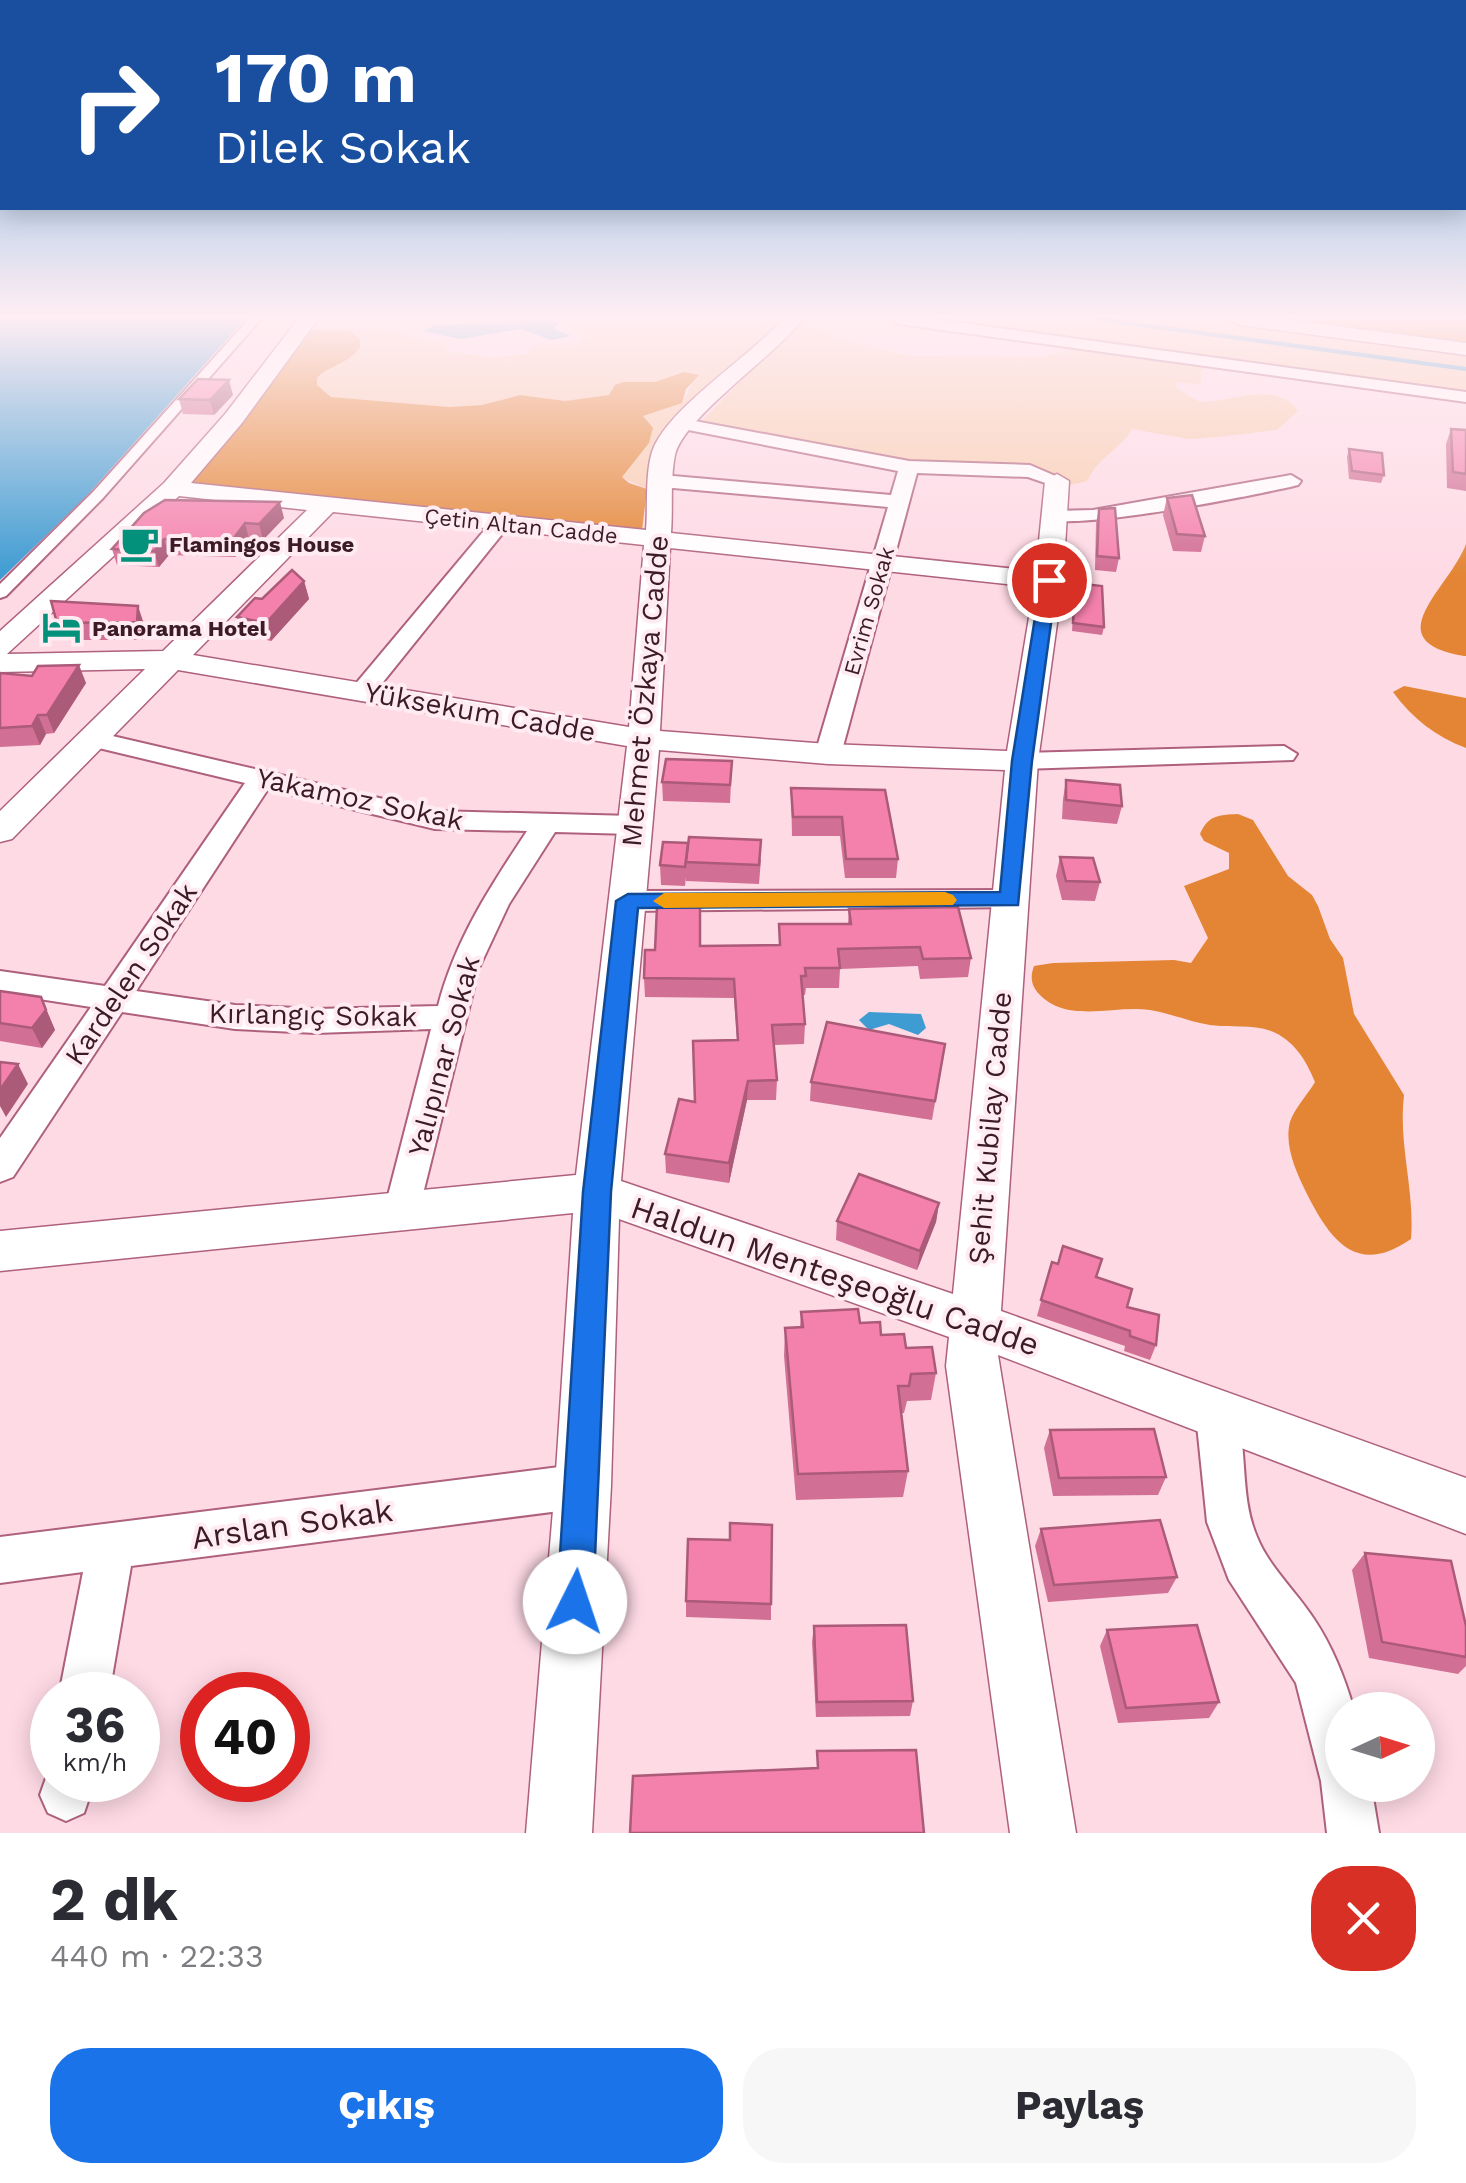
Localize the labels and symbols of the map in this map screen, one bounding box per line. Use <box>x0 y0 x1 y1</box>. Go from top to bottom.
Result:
street label: Çetin Altan Cadde <box>423 503 619 549</box>
cafe icon: Flamingos House <box>118 523 160 565</box>
place label: Flamingos House <box>169 532 354 557</box>
street label: Mehmet Özkaya Cadde <box>615 534 675 848</box>
pin <box>1007 538 1092 623</box>
street label: Evrim Sokak <box>839 544 899 678</box>
hotel icon: Panorama Hotel <box>41 607 83 649</box>
place label: Panorama Hotel <box>92 616 268 641</box>
street label: Yüksekum Cadde <box>362 675 598 749</box>
street label: Yakamoz Sokak <box>254 761 467 837</box>
street label: Kardelen Sokak <box>58 877 204 1071</box>
street label: Yalıpınar Sokak <box>401 952 487 1160</box>
street label: Şehit Kubilay Cadde <box>962 990 1018 1266</box>
street label: Kırlangıç Sokak <box>208 997 418 1033</box>
street label: Haldun Menteşeoğlu Cadde <box>626 1188 1044 1364</box>
street label: Arslan Sokak <box>189 1491 395 1557</box>
position arrow <box>523 1550 627 1654</box>
speed limit sign: 40 <box>180 1672 310 1802</box>
north arrow <box>1325 1692 1435 1802</box>

